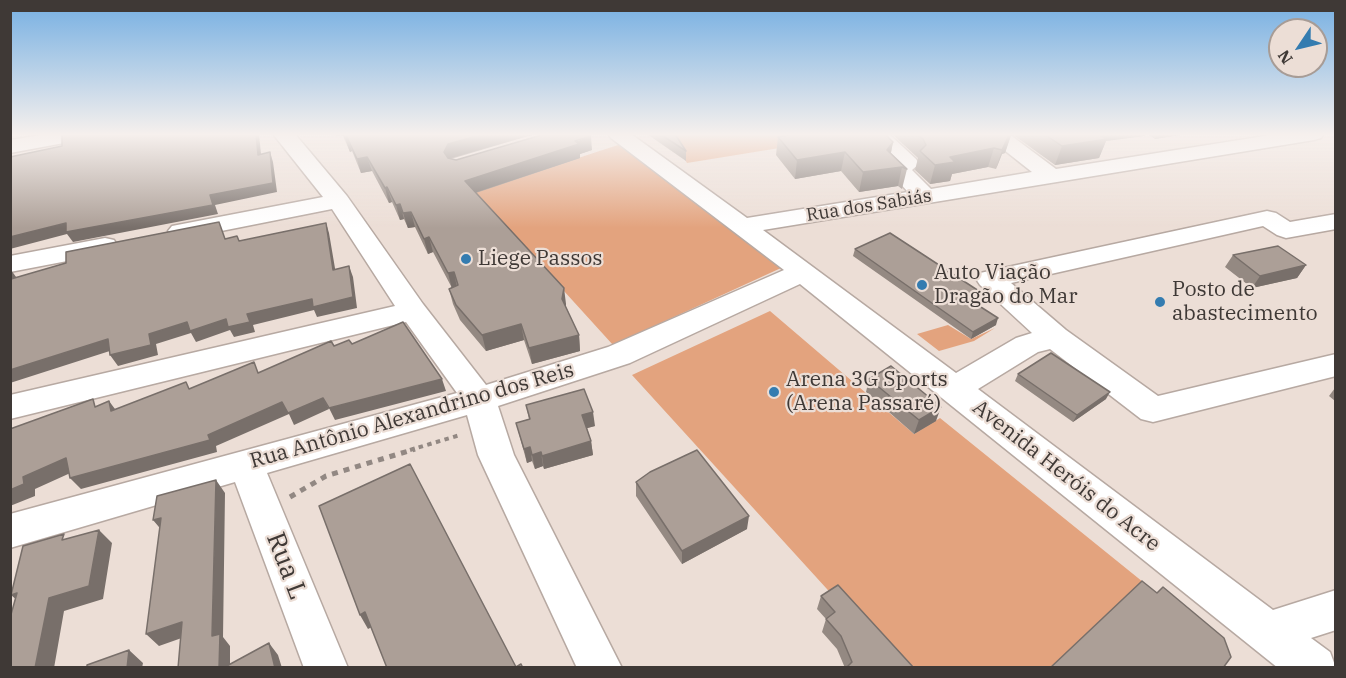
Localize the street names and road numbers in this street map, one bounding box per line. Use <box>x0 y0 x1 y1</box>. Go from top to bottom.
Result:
street label: Rua dos Sabiás <box>805 185 933 227</box>
street label: Rua Antônio Alexandrino dos Reis <box>247 358 577 474</box>
street label: Avenida Heróis do Acre <box>967 395 1165 557</box>
street label: Rua L <box>259 528 313 604</box>

